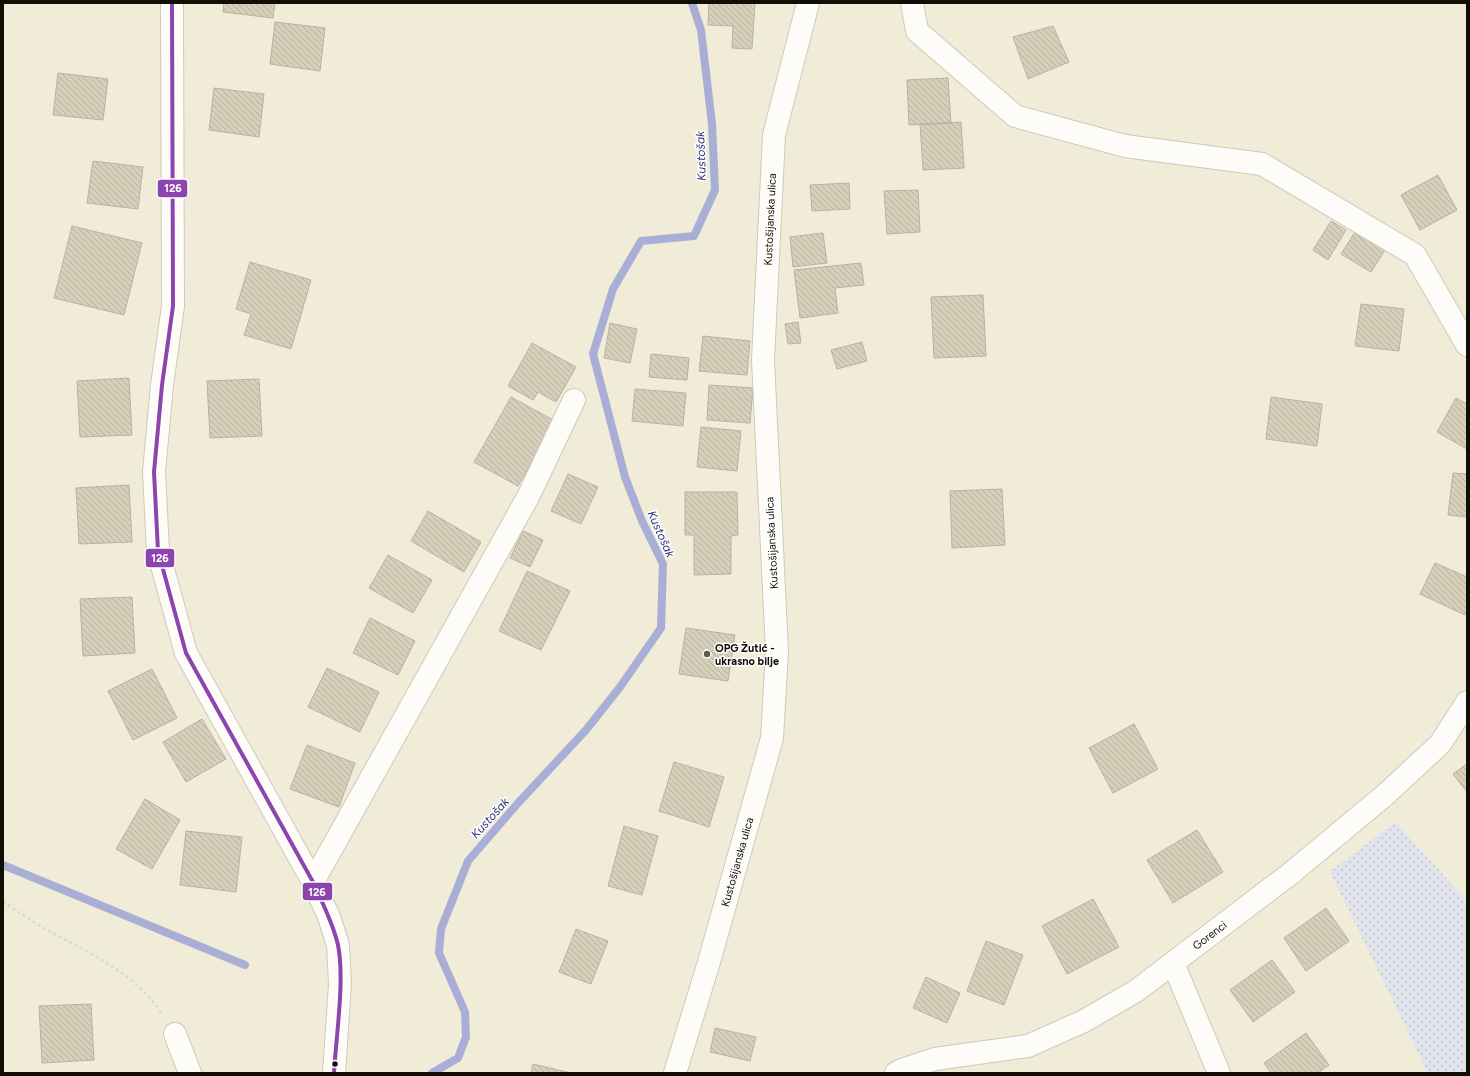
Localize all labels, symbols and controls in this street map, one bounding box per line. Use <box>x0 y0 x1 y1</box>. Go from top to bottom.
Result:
water label: Kustošak <box>693 130 709 181</box>
street label: Kustošijanska ulica <box>761 173 779 266</box>
line badge: 126 <box>157 179 188 198</box>
text: 126 <box>164 182 182 195</box>
street label: Kustošijanska ulica <box>763 497 781 589</box>
water label: Kustošak <box>644 508 678 561</box>
line badge: 126 <box>145 548 175 568</box>
text: 126 <box>151 552 169 565</box>
place label: OPG Žutić - ukrasno bilje <box>715 641 779 668</box>
marker: OPG Žutić - ukrasno bilje <box>702 649 712 659</box>
water label: Kustošak <box>468 794 513 841</box>
street label: Kustošijanska ulica <box>718 816 756 908</box>
line badge: 126 <box>302 882 333 901</box>
text: 126 <box>308 886 326 899</box>
street label: Gorenci <box>1190 918 1229 952</box>
unlabelled marker <box>330 1059 340 1069</box>

